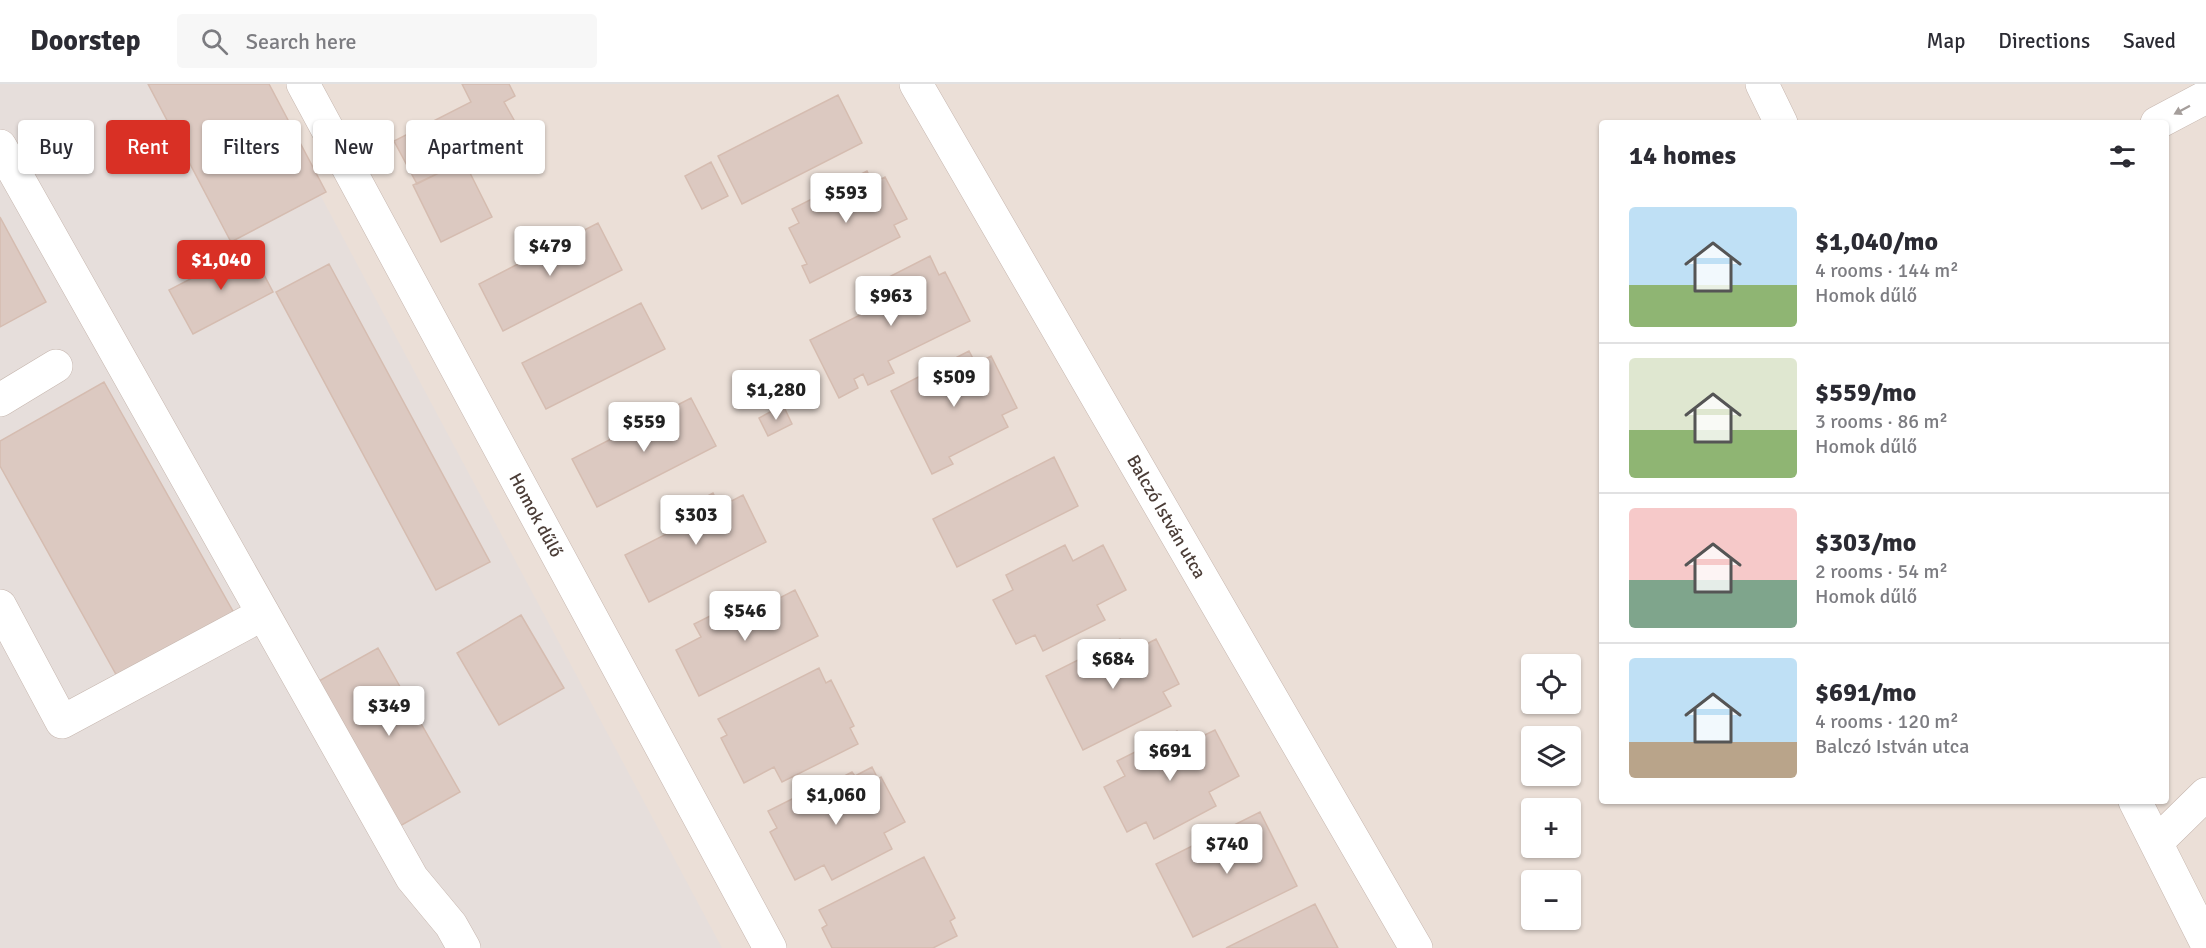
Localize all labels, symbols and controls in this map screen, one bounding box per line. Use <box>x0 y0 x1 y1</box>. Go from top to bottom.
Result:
search box <box>177 14 597 68</box>
text: Doorstep <box>30 24 141 58</box>
icon: search <box>198 25 231 58</box>
text: Search here <box>246 28 357 55</box>
text: Map <box>1927 28 1965 54</box>
text: Directions <box>1998 28 2090 54</box>
text: Saved <box>2123 28 2176 54</box>
one-way arrow <box>2173 105 2190 115</box>
chip: Buy <box>18 120 94 174</box>
chip: Rent <box>106 120 190 174</box>
chip: Filters <box>202 120 301 174</box>
chip: New <box>313 120 394 174</box>
chip: Apartment <box>406 120 545 174</box>
text: 14 homes <box>1629 140 1736 172</box>
icon: filters <box>2106 140 2139 173</box>
pin: $593 <box>810 173 882 224</box>
text: $593 <box>824 180 868 205</box>
pin: $479 <box>514 226 586 277</box>
text: $1,040/mo <box>1815 226 1938 258</box>
icon: home <box>1677 231 1749 303</box>
text: $479 <box>528 233 572 258</box>
pin: $1,040 <box>172 240 270 291</box>
text: $1,040 <box>191 247 251 272</box>
text: 4 rooms · 144 m² <box>1815 258 1959 283</box>
pin: $963 <box>855 276 927 327</box>
text: $963 <box>869 283 913 308</box>
text: Homok dűlő <box>1815 283 1917 308</box>
pin: $509 <box>918 357 990 408</box>
text: $509 <box>932 364 976 389</box>
pin: $1,280 <box>727 370 825 421</box>
text: $1,280 <box>746 377 806 402</box>
text: $559/mo <box>1815 377 1916 409</box>
icon: home <box>1677 382 1749 454</box>
pin: $559 <box>608 402 680 453</box>
text: $559 <box>622 409 666 434</box>
text: 3 rooms · 86 m² <box>1815 409 1948 434</box>
text: Homok dűlő <box>1815 434 1917 459</box>
street label: Balczó István utca <box>1122 451 1211 582</box>
street label: Homok dűlő <box>504 469 568 561</box>
pin: $303 <box>660 495 732 546</box>
text: $303 <box>674 502 718 527</box>
text: $303/mo <box>1815 527 1916 559</box>
icon: home <box>1677 532 1749 604</box>
text: 2 rooms · 54 m² <box>1815 559 1948 584</box>
text: Homok dűlő <box>1815 584 1917 609</box>
pin: $546 <box>709 591 781 642</box>
text: $546 <box>723 598 767 623</box>
pin: $684 <box>1077 639 1149 690</box>
text: $684 <box>1091 646 1135 671</box>
map controls <box>1521 654 1581 930</box>
button: locate <box>1521 654 1581 714</box>
text: $691/mo <box>1815 677 1916 709</box>
icon: home <box>1677 682 1749 754</box>
pin: $349 <box>353 686 425 737</box>
text: $349 <box>367 693 411 718</box>
text: 4 rooms · 120 m² <box>1815 709 1959 734</box>
button: layers <box>1521 726 1581 786</box>
pin: $691 <box>1134 731 1206 782</box>
text: Balczó István utca <box>1815 734 1969 759</box>
text: $691 <box>1148 738 1192 763</box>
pin: $1,060 <box>787 775 885 826</box>
text: $1,060 <box>806 782 866 807</box>
button: + <box>1521 798 1581 858</box>
pin: $740 <box>1191 824 1263 875</box>
text: $740 <box>1205 831 1249 856</box>
button: − <box>1521 870 1581 930</box>

